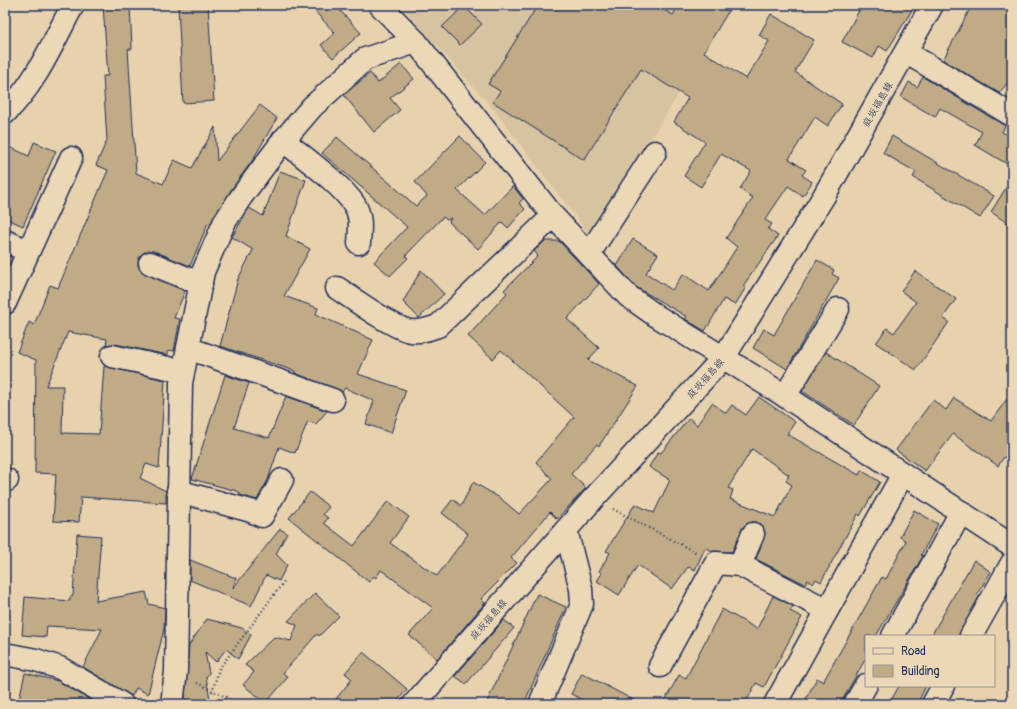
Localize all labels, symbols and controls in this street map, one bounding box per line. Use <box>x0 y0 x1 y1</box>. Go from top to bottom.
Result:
street label: 庭坂福島線 <box>860 80 896 129</box>
street label: 庭坂福島線 <box>685 356 727 401</box>
street label: 庭坂福島線 <box>468 597 510 642</box>
legend <box>865 635 995 687</box>
text: Road <box>901 644 926 659</box>
text: Building <box>901 664 940 679</box>

